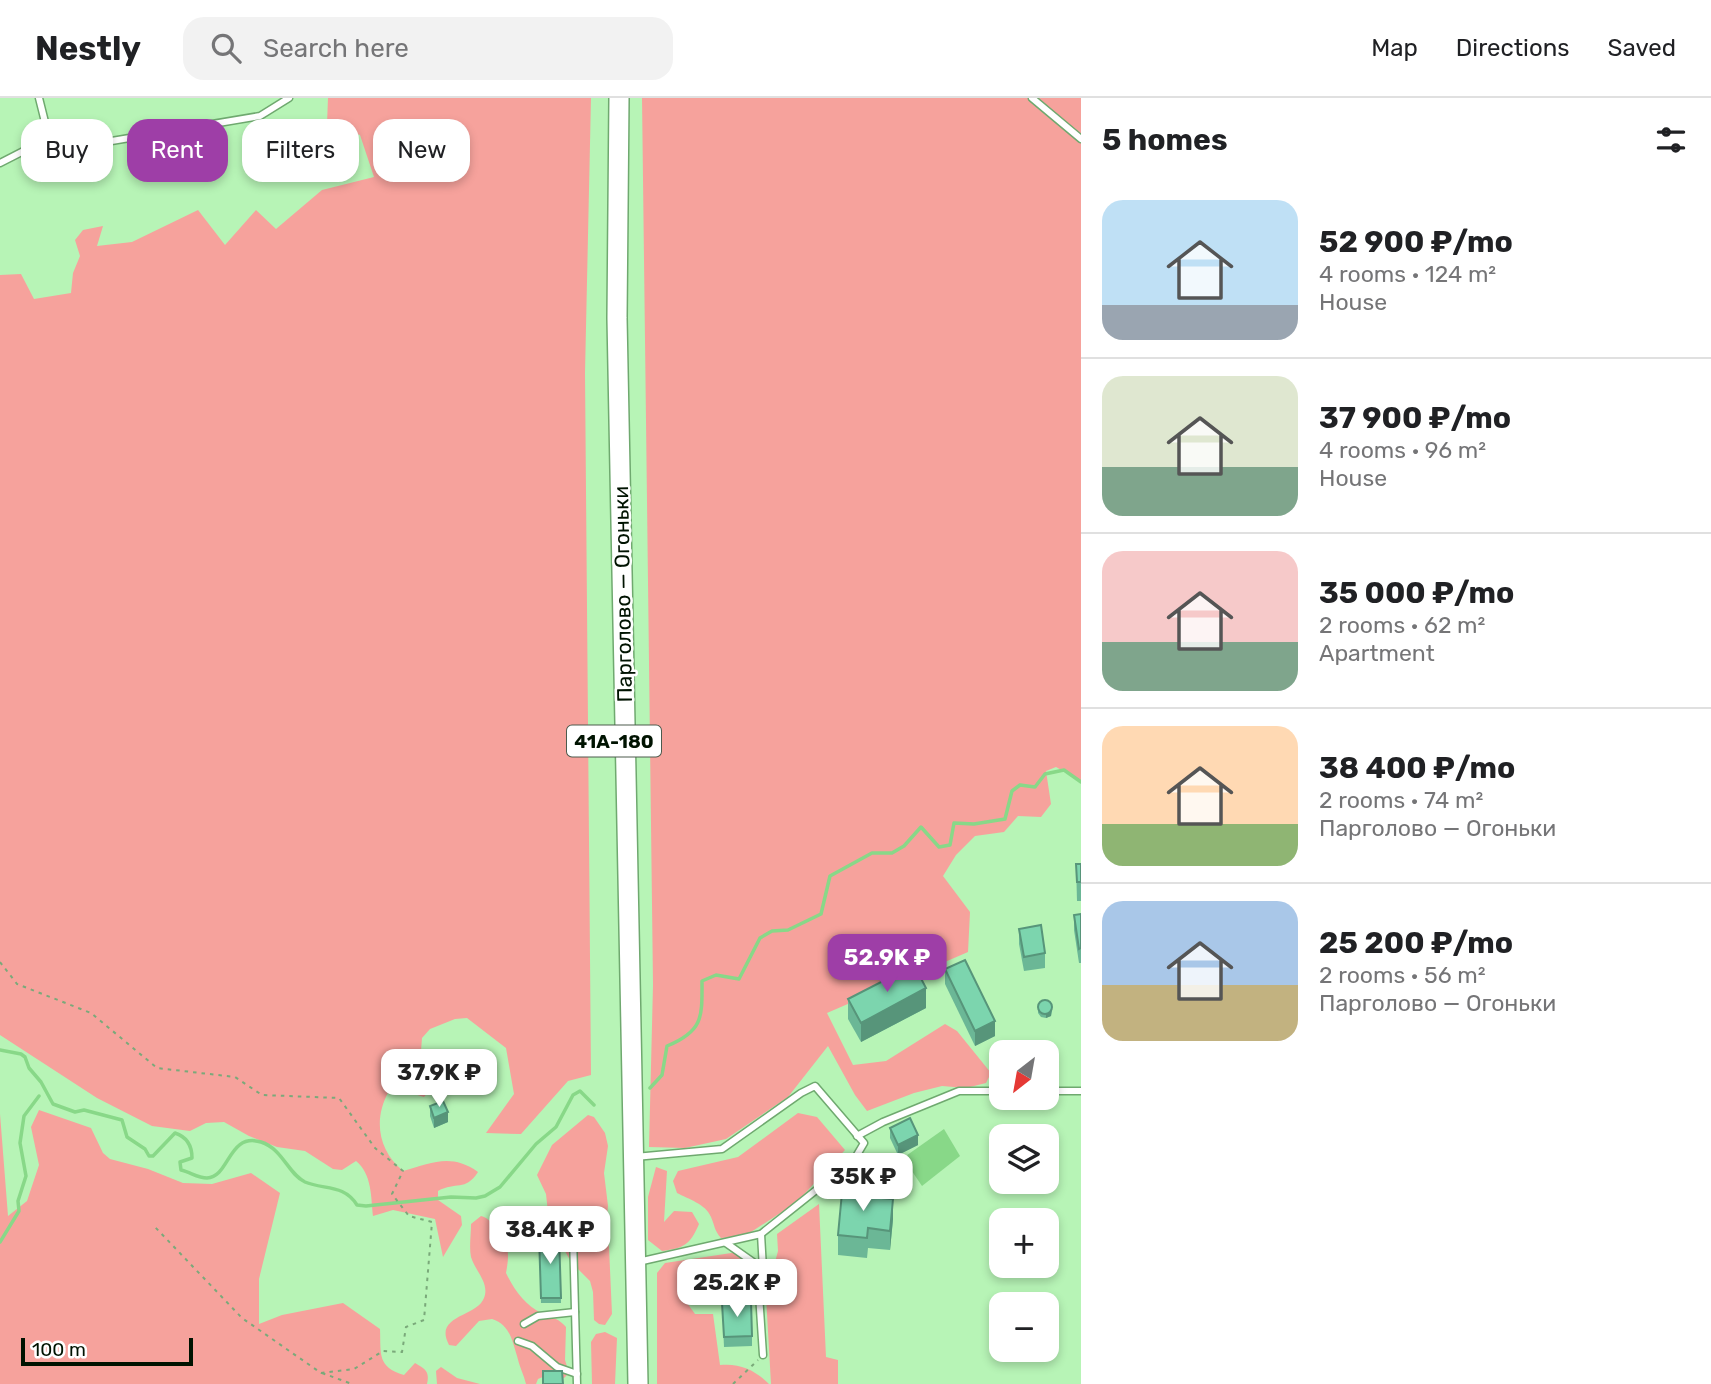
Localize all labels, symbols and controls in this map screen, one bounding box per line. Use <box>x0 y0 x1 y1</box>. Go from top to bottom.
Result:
search box <box>183 17 673 80</box>
text: Nestly <box>35 29 141 68</box>
icon: search <box>207 29 245 67</box>
text: Search here <box>263 33 409 64</box>
text: Map <box>1371 34 1418 62</box>
text: Directions <box>1456 34 1569 62</box>
text: Saved <box>1607 34 1676 62</box>
chip: Buy <box>21 119 113 182</box>
chip: Rent <box>127 119 228 182</box>
chip: Filters <box>242 119 359 182</box>
chip: New <box>373 119 470 182</box>
icon: filters <box>1652 121 1690 159</box>
text: 5 homes <box>1102 122 1228 158</box>
text: 52 900 ₽/mo <box>1319 224 1513 260</box>
icon: home <box>1158 228 1242 312</box>
text: 4 rooms · 124 m² <box>1319 260 1496 288</box>
text: House <box>1319 288 1387 316</box>
text: 37 900 ₽/mo <box>1319 400 1511 436</box>
icon: home <box>1158 404 1242 488</box>
text: 4 rooms · 96 m² <box>1319 436 1486 464</box>
text: House <box>1319 464 1387 492</box>
street label: Парголово — Огоньки <box>608 486 637 703</box>
text: 35 000 ₽/mo <box>1319 575 1514 611</box>
icon: home <box>1158 579 1242 663</box>
text: 2 rooms · 62 m² <box>1319 611 1485 639</box>
text: Apartment <box>1319 639 1435 667</box>
road number: 41А-180 <box>567 726 661 756</box>
text: 38 400 ₽/mo <box>1319 750 1515 786</box>
icon: home <box>1158 754 1242 838</box>
text: 2 rooms · 74 m² <box>1319 786 1483 814</box>
text: Парголово — Огоньки <box>1319 814 1556 842</box>
text: 25 200 ₽/mo <box>1319 925 1513 961</box>
icon: home <box>1158 929 1242 1013</box>
pin: 52.9K ₽ <box>822 934 952 994</box>
text: 52.9K ₽ <box>844 943 930 971</box>
text: 2 rooms · 56 m² <box>1319 961 1486 989</box>
text: Парголово — Огоньки <box>1319 989 1556 1017</box>
north arrow <box>989 1040 1059 1110</box>
map controls <box>989 1040 1059 1362</box>
pin: 37.9K ₽ <box>374 1049 504 1109</box>
text: 37.9K ₽ <box>397 1058 481 1086</box>
button: layers <box>989 1124 1059 1194</box>
pin: 35K ₽ <box>814 1154 912 1213</box>
text: 35K ₽ <box>830 1162 896 1190</box>
pin: 38.4K ₽ <box>485 1206 615 1266</box>
button: + <box>989 1208 1059 1278</box>
text: 38.4K ₽ <box>505 1215 595 1243</box>
pin: 25.2K ₽ <box>672 1260 802 1319</box>
text: 25.2K ₽ <box>693 1268 781 1296</box>
button: − <box>989 1292 1059 1362</box>
scale bar <box>21 1335 192 1367</box>
text: 100 m <box>32 1338 86 1361</box>

